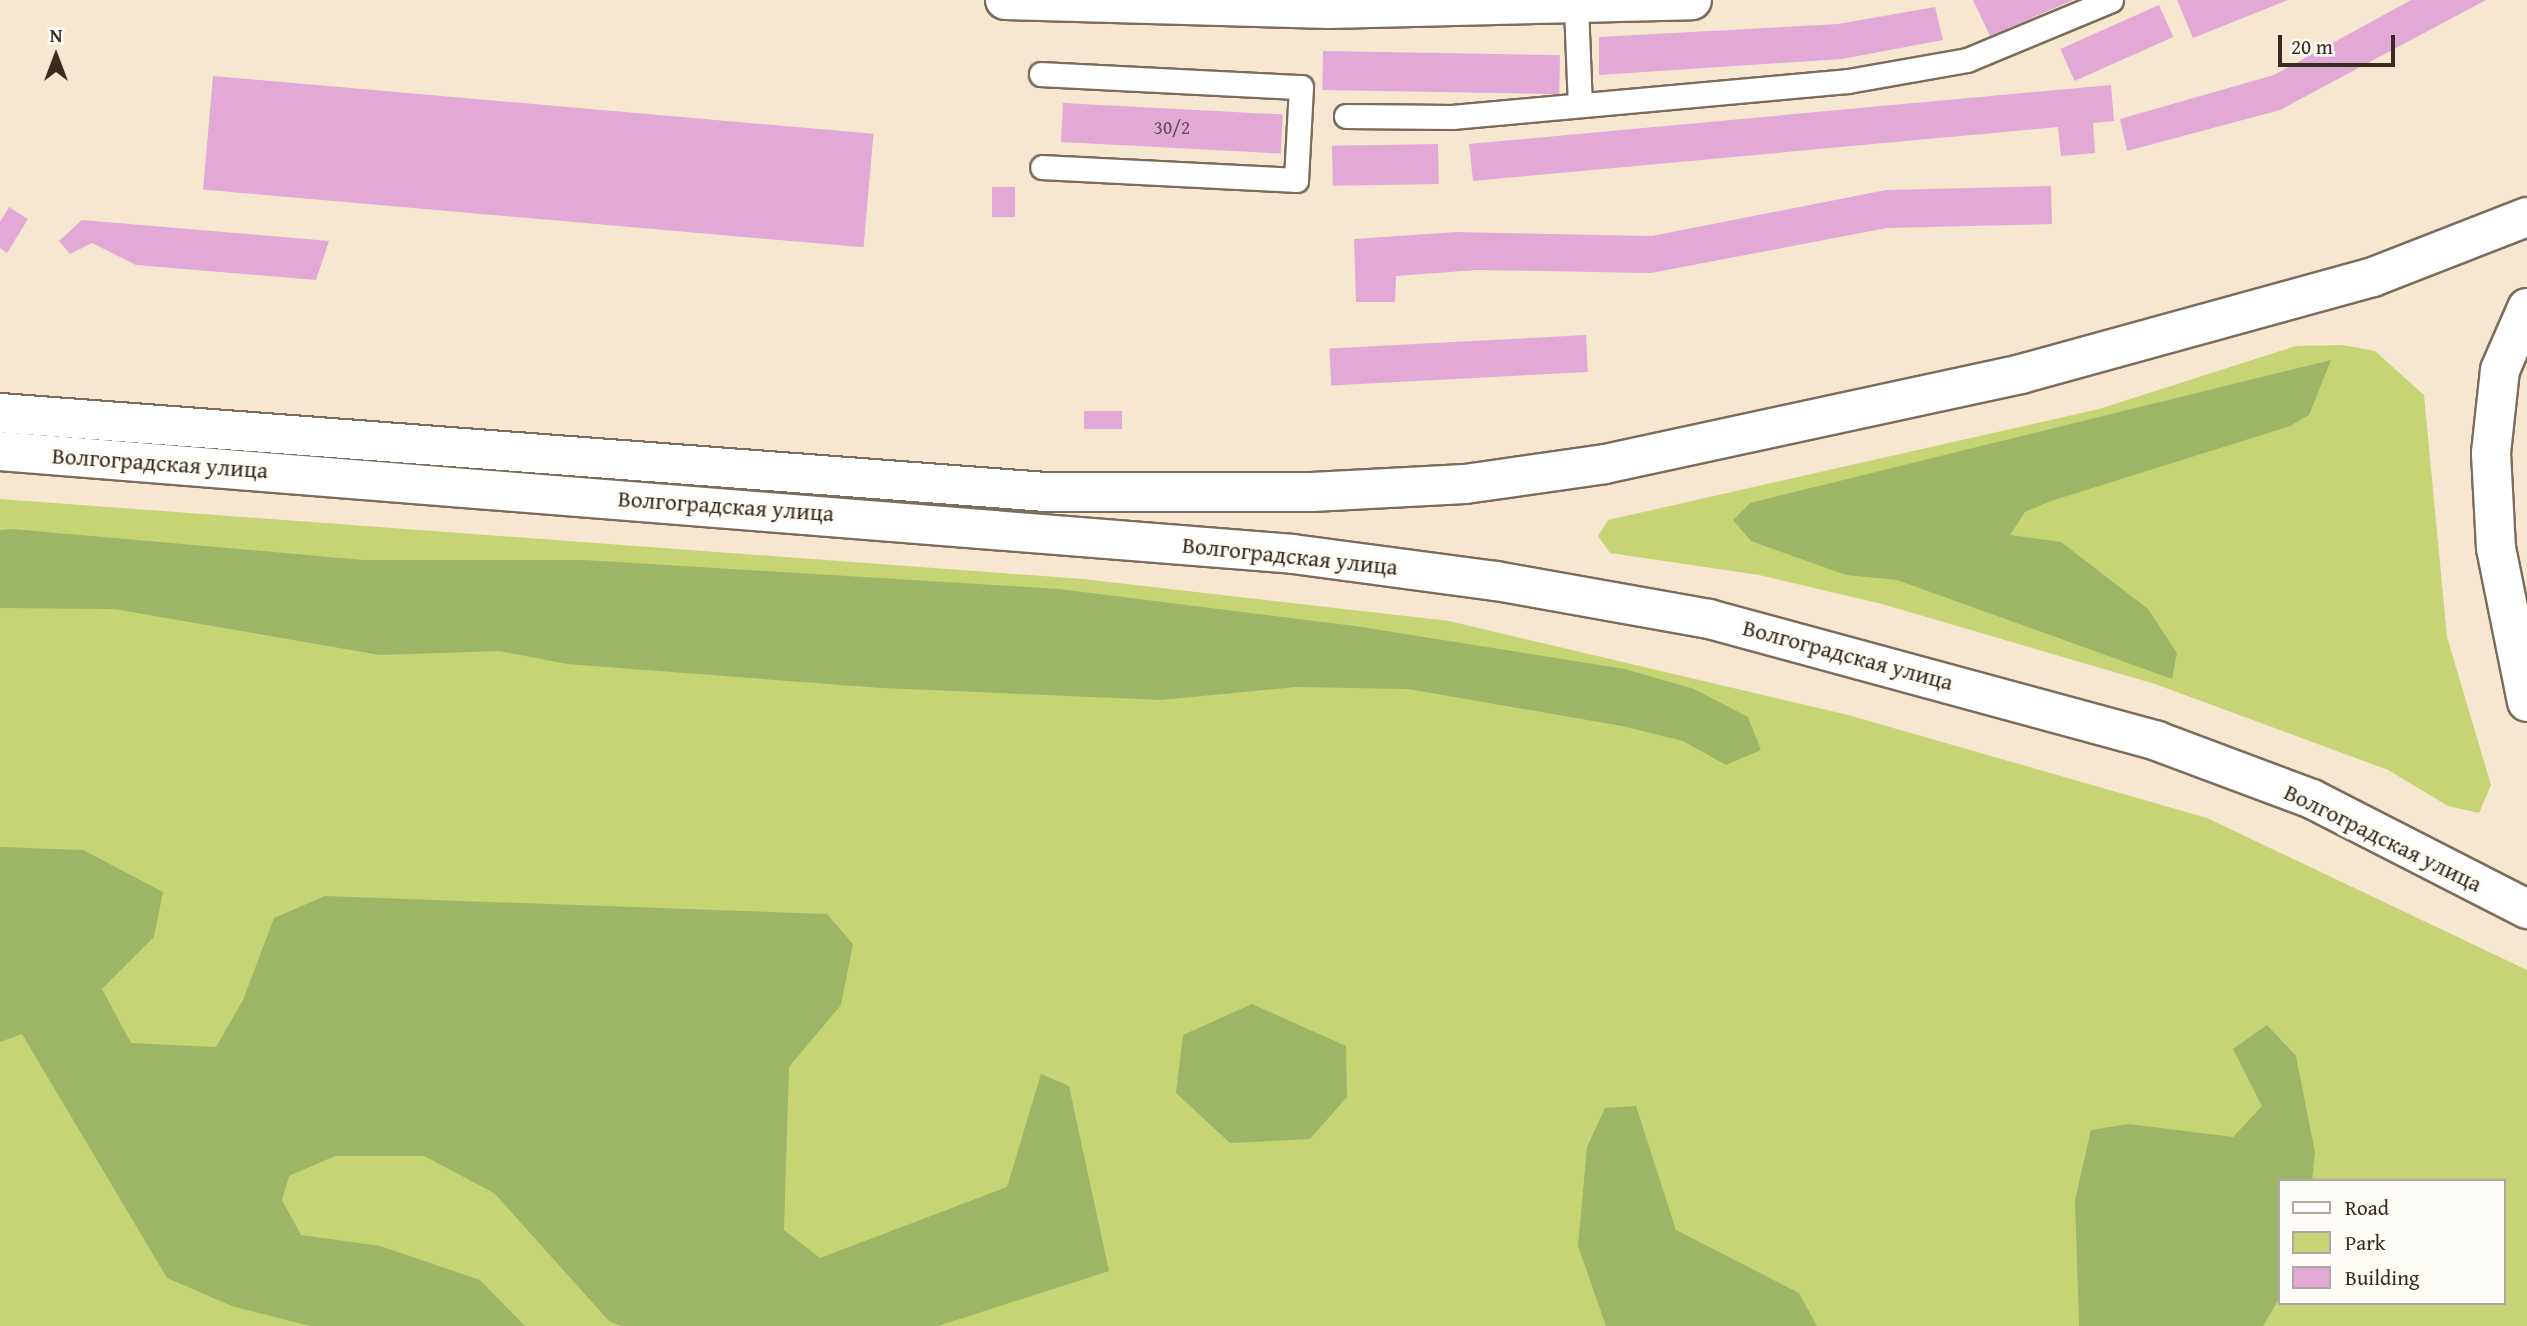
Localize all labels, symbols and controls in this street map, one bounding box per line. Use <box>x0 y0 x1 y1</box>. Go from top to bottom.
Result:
north arrow <box>21 21 91 91</box>
text: N <box>50 21 62 49</box>
scale bar <box>2282 21 2399 65</box>
text: 20 m <box>2291 31 2333 62</box>
house number: 30/2 <box>1154 117 1190 139</box>
street label: Волгоградская улица <box>51 442 269 484</box>
street label: Волгоградская улица <box>617 485 835 527</box>
street label: Волгоградская улица <box>1181 531 1399 581</box>
street label: Волгоградская улица <box>1740 614 1956 696</box>
street label: Волгоградская улица <box>2280 778 2486 898</box>
legend <box>2278 1179 2506 1305</box>
text: Road <box>2345 1192 2389 1223</box>
text: Park <box>2345 1227 2386 1258</box>
text: Building <box>2345 1262 2419 1293</box>

